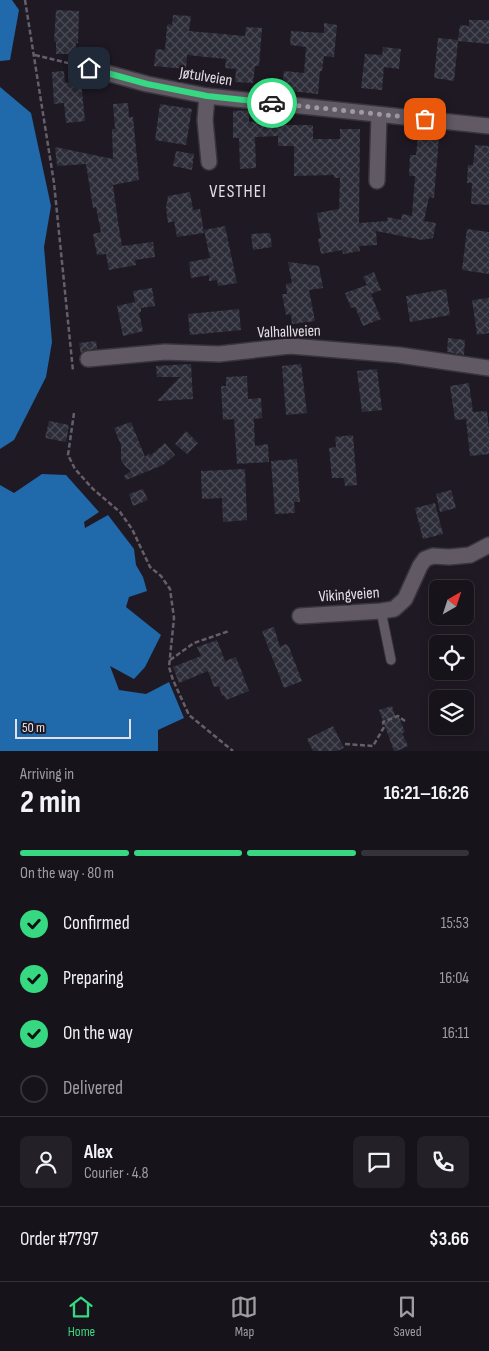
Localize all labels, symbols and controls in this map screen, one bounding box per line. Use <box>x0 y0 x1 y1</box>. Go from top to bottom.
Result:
pin <box>68 47 110 89</box>
icon: home <box>75 54 103 82</box>
street label: Jøtulveien <box>177 63 234 91</box>
courier <box>247 78 297 128</box>
icon: car <box>258 89 286 117</box>
pin <box>404 98 446 140</box>
icon: bag <box>411 105 439 133</box>
district label: VESTHEI <box>209 181 267 202</box>
street label: Valhallveien <box>257 321 321 343</box>
north arrow <box>429 580 474 625</box>
map controls <box>429 580 474 735</box>
street label: Vikingveien <box>318 583 380 607</box>
button: locate <box>429 635 474 680</box>
button: layers <box>429 690 474 735</box>
scale bar <box>15 716 131 739</box>
text: 50 m <box>22 719 45 736</box>
text: Arriving in <box>20 765 74 784</box>
text: 16:21–16:26 <box>384 782 469 805</box>
text: 2 min <box>20 783 81 822</box>
text: On the way · 80 m <box>20 864 114 883</box>
icon: check <box>20 910 48 938</box>
text: Confirmed <box>63 912 130 935</box>
text: 15:53 <box>441 914 469 933</box>
icon: check <box>20 965 48 993</box>
text: Preparing <box>63 967 124 990</box>
text: 16:04 <box>440 969 469 988</box>
icon: check <box>20 1020 48 1048</box>
text: On the way <box>63 1022 133 1045</box>
text: 16:11 <box>442 1024 469 1043</box>
text: Delivered <box>63 1077 123 1100</box>
button: person <box>20 1136 72 1188</box>
button: chat <box>353 1136 405 1188</box>
button: phone <box>417 1136 469 1188</box>
text: Alex <box>84 1141 113 1164</box>
text: Courier · 4.8 <box>84 1164 148 1183</box>
text: Order #7797 <box>20 1228 98 1251</box>
text: $3.66 <box>429 1228 469 1251</box>
tab: Home <box>67 1293 95 1340</box>
tab: Map <box>230 1293 258 1340</box>
tab: Saved <box>393 1293 421 1340</box>

